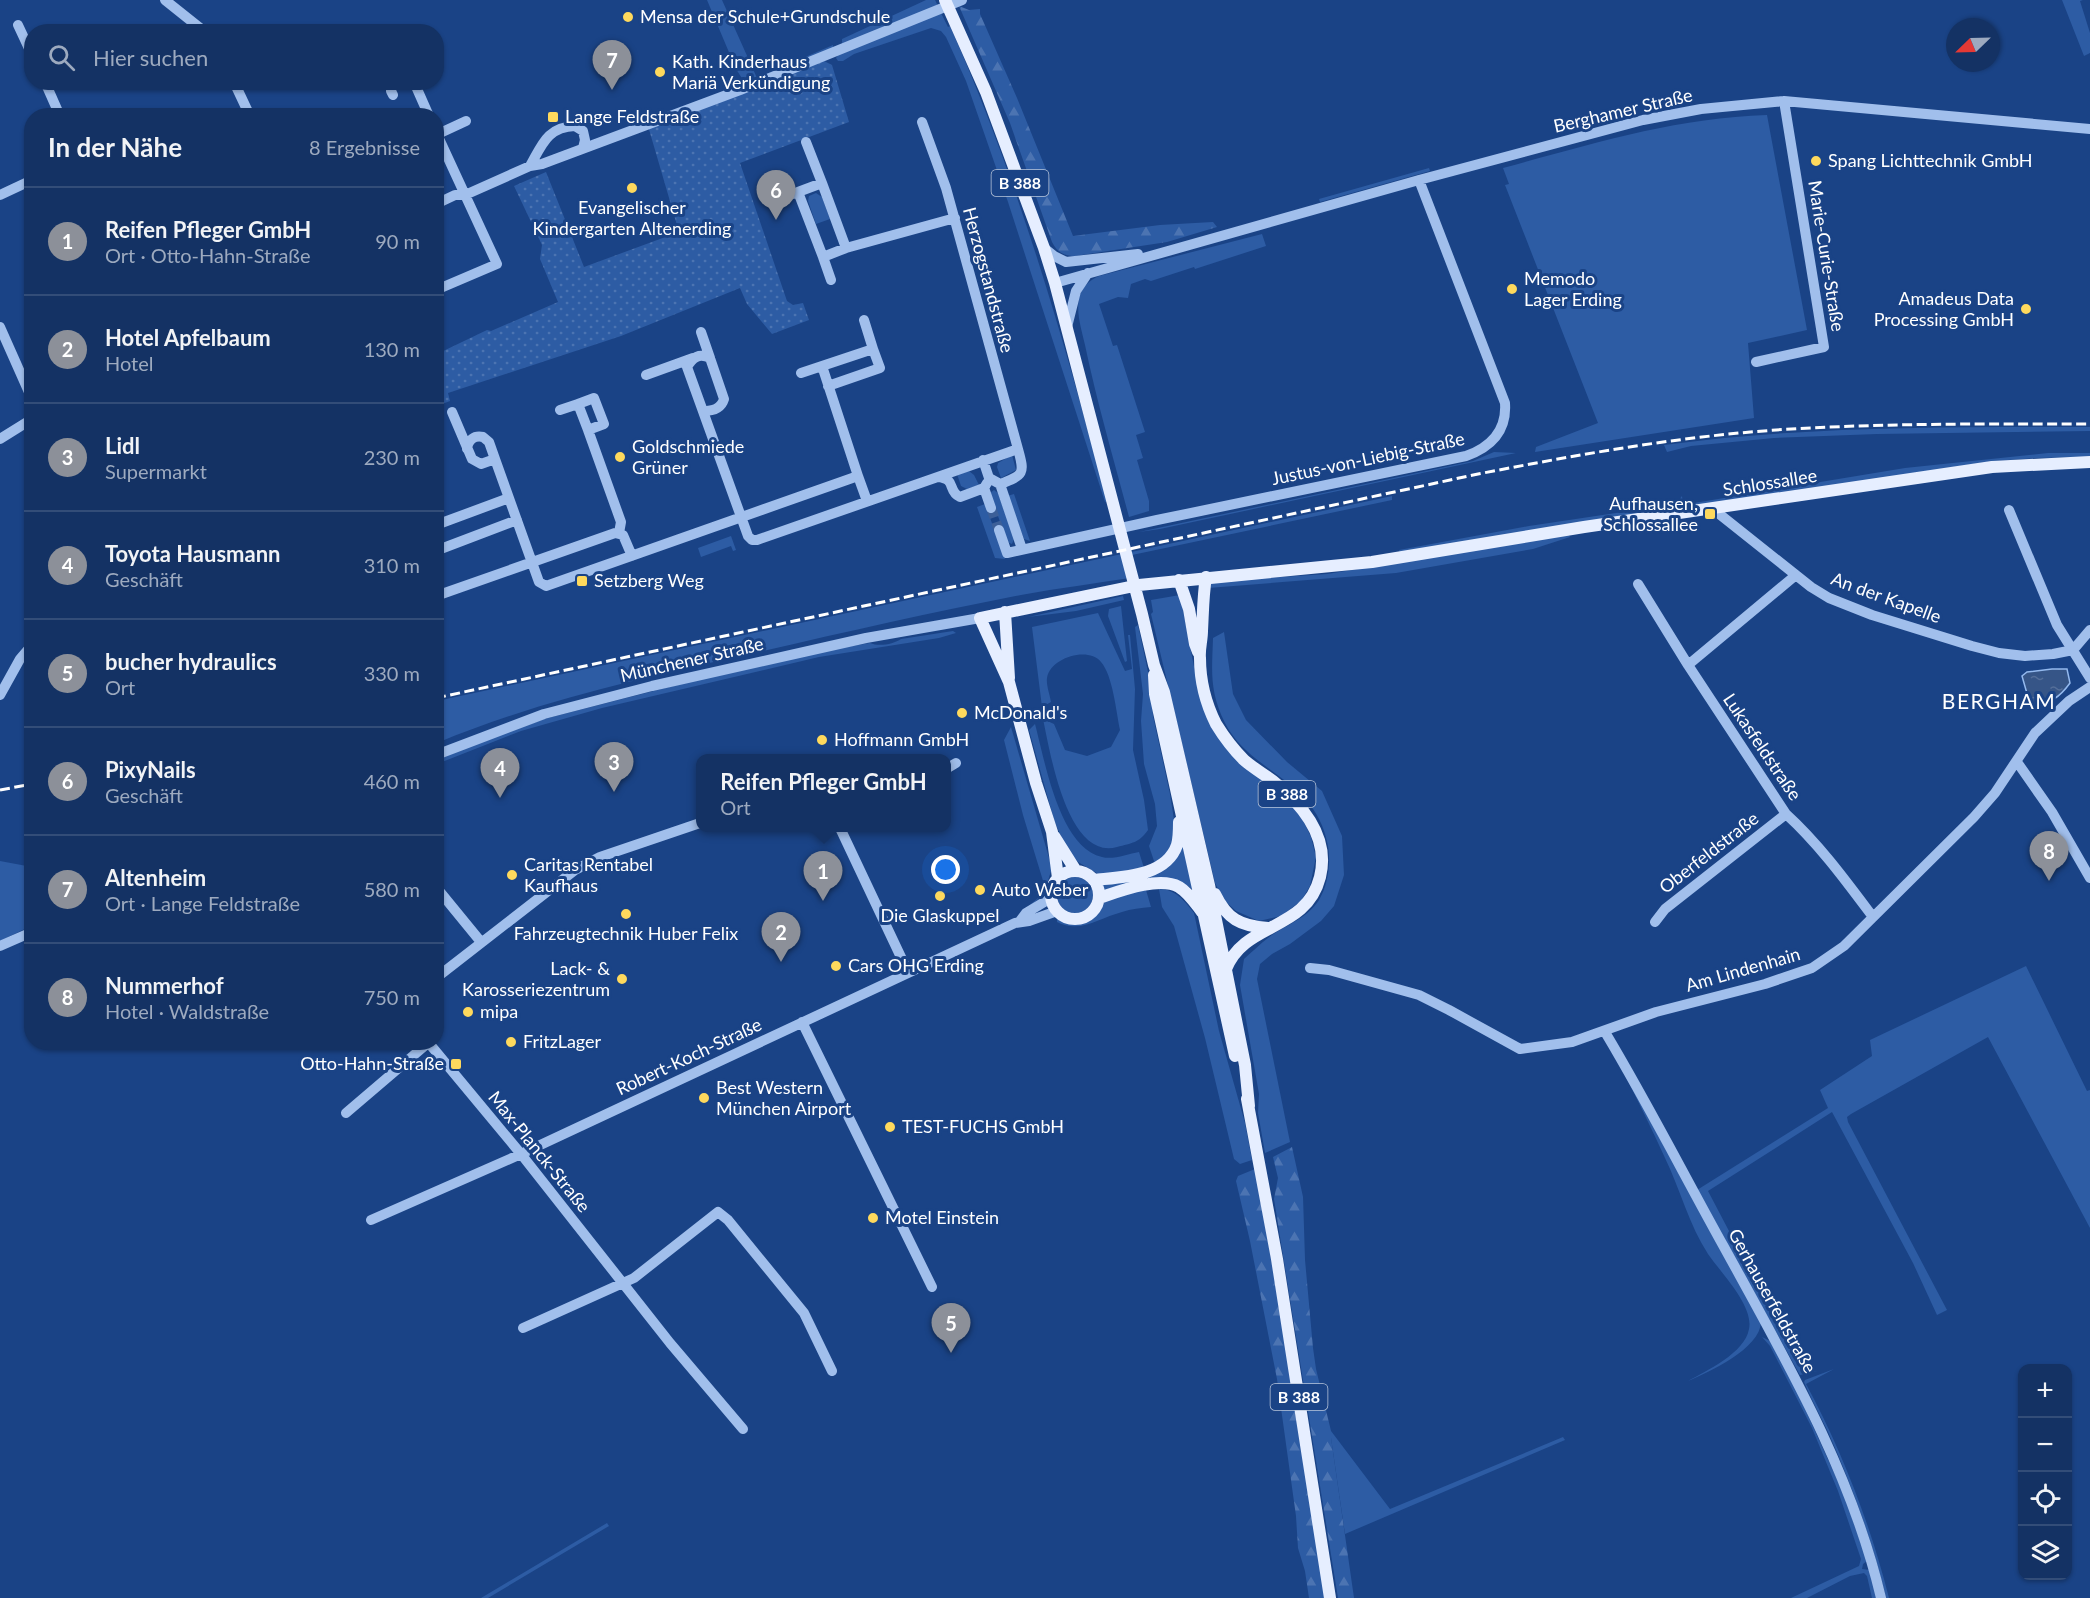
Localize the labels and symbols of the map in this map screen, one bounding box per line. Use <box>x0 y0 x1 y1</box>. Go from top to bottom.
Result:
place label: Mensa der Schule+Grundschule <box>640 5 890 27</box>
marker: Mensa der Schule+Grundschule <box>621 10 635 24</box>
north arrow <box>1946 18 2000 72</box>
pin: 7 <box>592 40 632 90</box>
place label: Kath. Kinderhaus Mariä Verkündigung <box>672 50 830 93</box>
marker: Kath. Kinderhaus Mariä Verkündigung <box>653 65 667 79</box>
street label: Berghamer Straße <box>1551 83 1694 137</box>
place label: Lange Feldstraße <box>565 105 699 127</box>
marker: Lange Feldstraße <box>546 110 560 124</box>
place label: Spang Lichttechnik GmbH <box>1828 149 2033 171</box>
marker: Spang Lichttechnik GmbH <box>1809 154 1823 168</box>
pin: 6 <box>756 170 796 220</box>
road number: B 388 <box>992 170 1048 196</box>
street label: Marie-Curie-Straße <box>1804 179 1850 333</box>
marker: Evangelischer Kindergarten Altenerding <box>625 181 639 195</box>
place label: Evangelischer Kindergarten Altenerding <box>533 196 731 239</box>
street label: Herzogstandstraße <box>959 205 1019 355</box>
place label: Memodo Lager Erding <box>1524 267 1622 310</box>
marker: Memodo Lager Erding <box>1505 282 1519 296</box>
place label: Amadeus Data Processing GmbH <box>1874 287 2014 330</box>
marker: Amadeus Data Processing GmbH <box>2019 302 2033 316</box>
street label: Justus-von-Liebig-Straße <box>1269 427 1466 489</box>
place label: Goldschmiede Grüner <box>632 435 744 478</box>
marker: Goldschmiede Grüner <box>613 450 627 464</box>
street label: Schlossallee <box>1721 464 1818 500</box>
place label: Aufhausen, Schlossallee <box>1603 492 1698 535</box>
marker: Aufhausen, Schlossallee <box>1703 507 1717 521</box>
street label: An der Kapelle <box>1828 567 1944 627</box>
place label: Setzberg Weg <box>594 569 704 591</box>
marker: Setzberg Weg <box>575 574 589 588</box>
street label: Münchener Straße <box>618 632 765 686</box>
district label: BERGHAM <box>1942 688 2056 713</box>
street label: Lukasfeldstraße <box>1719 689 1807 804</box>
place label: McDonald's <box>974 701 1068 723</box>
marker: McDonald's <box>955 706 969 720</box>
place label: Hoffmann GmbH <box>834 728 969 750</box>
marker: Hoffmann GmbH <box>815 733 829 747</box>
pin: 3 <box>594 742 634 792</box>
pin: 4 <box>480 748 520 798</box>
road number: B 388 <box>1258 781 1316 807</box>
street label: Oberfeldstraße <box>1654 807 1762 898</box>
pin: 8 <box>2030 832 2068 881</box>
pin: 1 <box>804 852 842 901</box>
place label: Caritas Rentabel Kaufhaus <box>524 853 653 896</box>
your location <box>931 855 960 884</box>
marker: Caritas Rentabel Kaufhaus <box>505 868 519 882</box>
place label: Auto Weber <box>992 878 1089 900</box>
marker: Auto Weber <box>973 883 987 897</box>
marker: Die Glaskuppel <box>933 889 947 903</box>
place label: Die Glaskuppel <box>880 904 1000 926</box>
marker: Fahrzeugtechnik Huber Felix <box>619 907 633 921</box>
pin: 2 <box>762 912 800 962</box>
place label: Fahrzeugtechnik Huber Felix <box>514 922 738 944</box>
street label: Am Lindenhain <box>1683 942 1803 996</box>
place label: Cars OHG Erding <box>848 954 984 976</box>
place label: Lack- & Karosseriezentrum <box>462 957 610 1000</box>
marker: Cars OHG Erding <box>829 959 843 973</box>
marker: Lack- & Karosseriezentrum <box>615 972 629 986</box>
place label: mipa <box>480 1000 518 1022</box>
marker: mipa <box>461 1005 475 1019</box>
street label: Robert-Koch-Straße <box>612 1013 765 1099</box>
place label: FritzLager <box>523 1030 602 1052</box>
marker: FritzLager <box>504 1035 518 1049</box>
place label: Otto-Hahn-Straße <box>300 1052 444 1074</box>
marker: Otto-Hahn-Straße <box>449 1057 463 1071</box>
place label: Best Western München Airport <box>716 1076 852 1119</box>
street label: Max-Planck-Straße <box>484 1086 595 1217</box>
marker: Best Western München Airport <box>697 1091 711 1105</box>
place label: TEST-FUCHS GmbH <box>902 1115 1064 1137</box>
marker: TEST-FUCHS GmbH <box>883 1120 897 1134</box>
place label: Motel Einstein <box>885 1206 999 1228</box>
marker: Motel Einstein <box>866 1211 880 1225</box>
street label: Gerhauserfeldstraße <box>1724 1225 1822 1376</box>
pin: 5 <box>932 1304 970 1353</box>
road number: B 388 <box>1270 1384 1328 1410</box>

